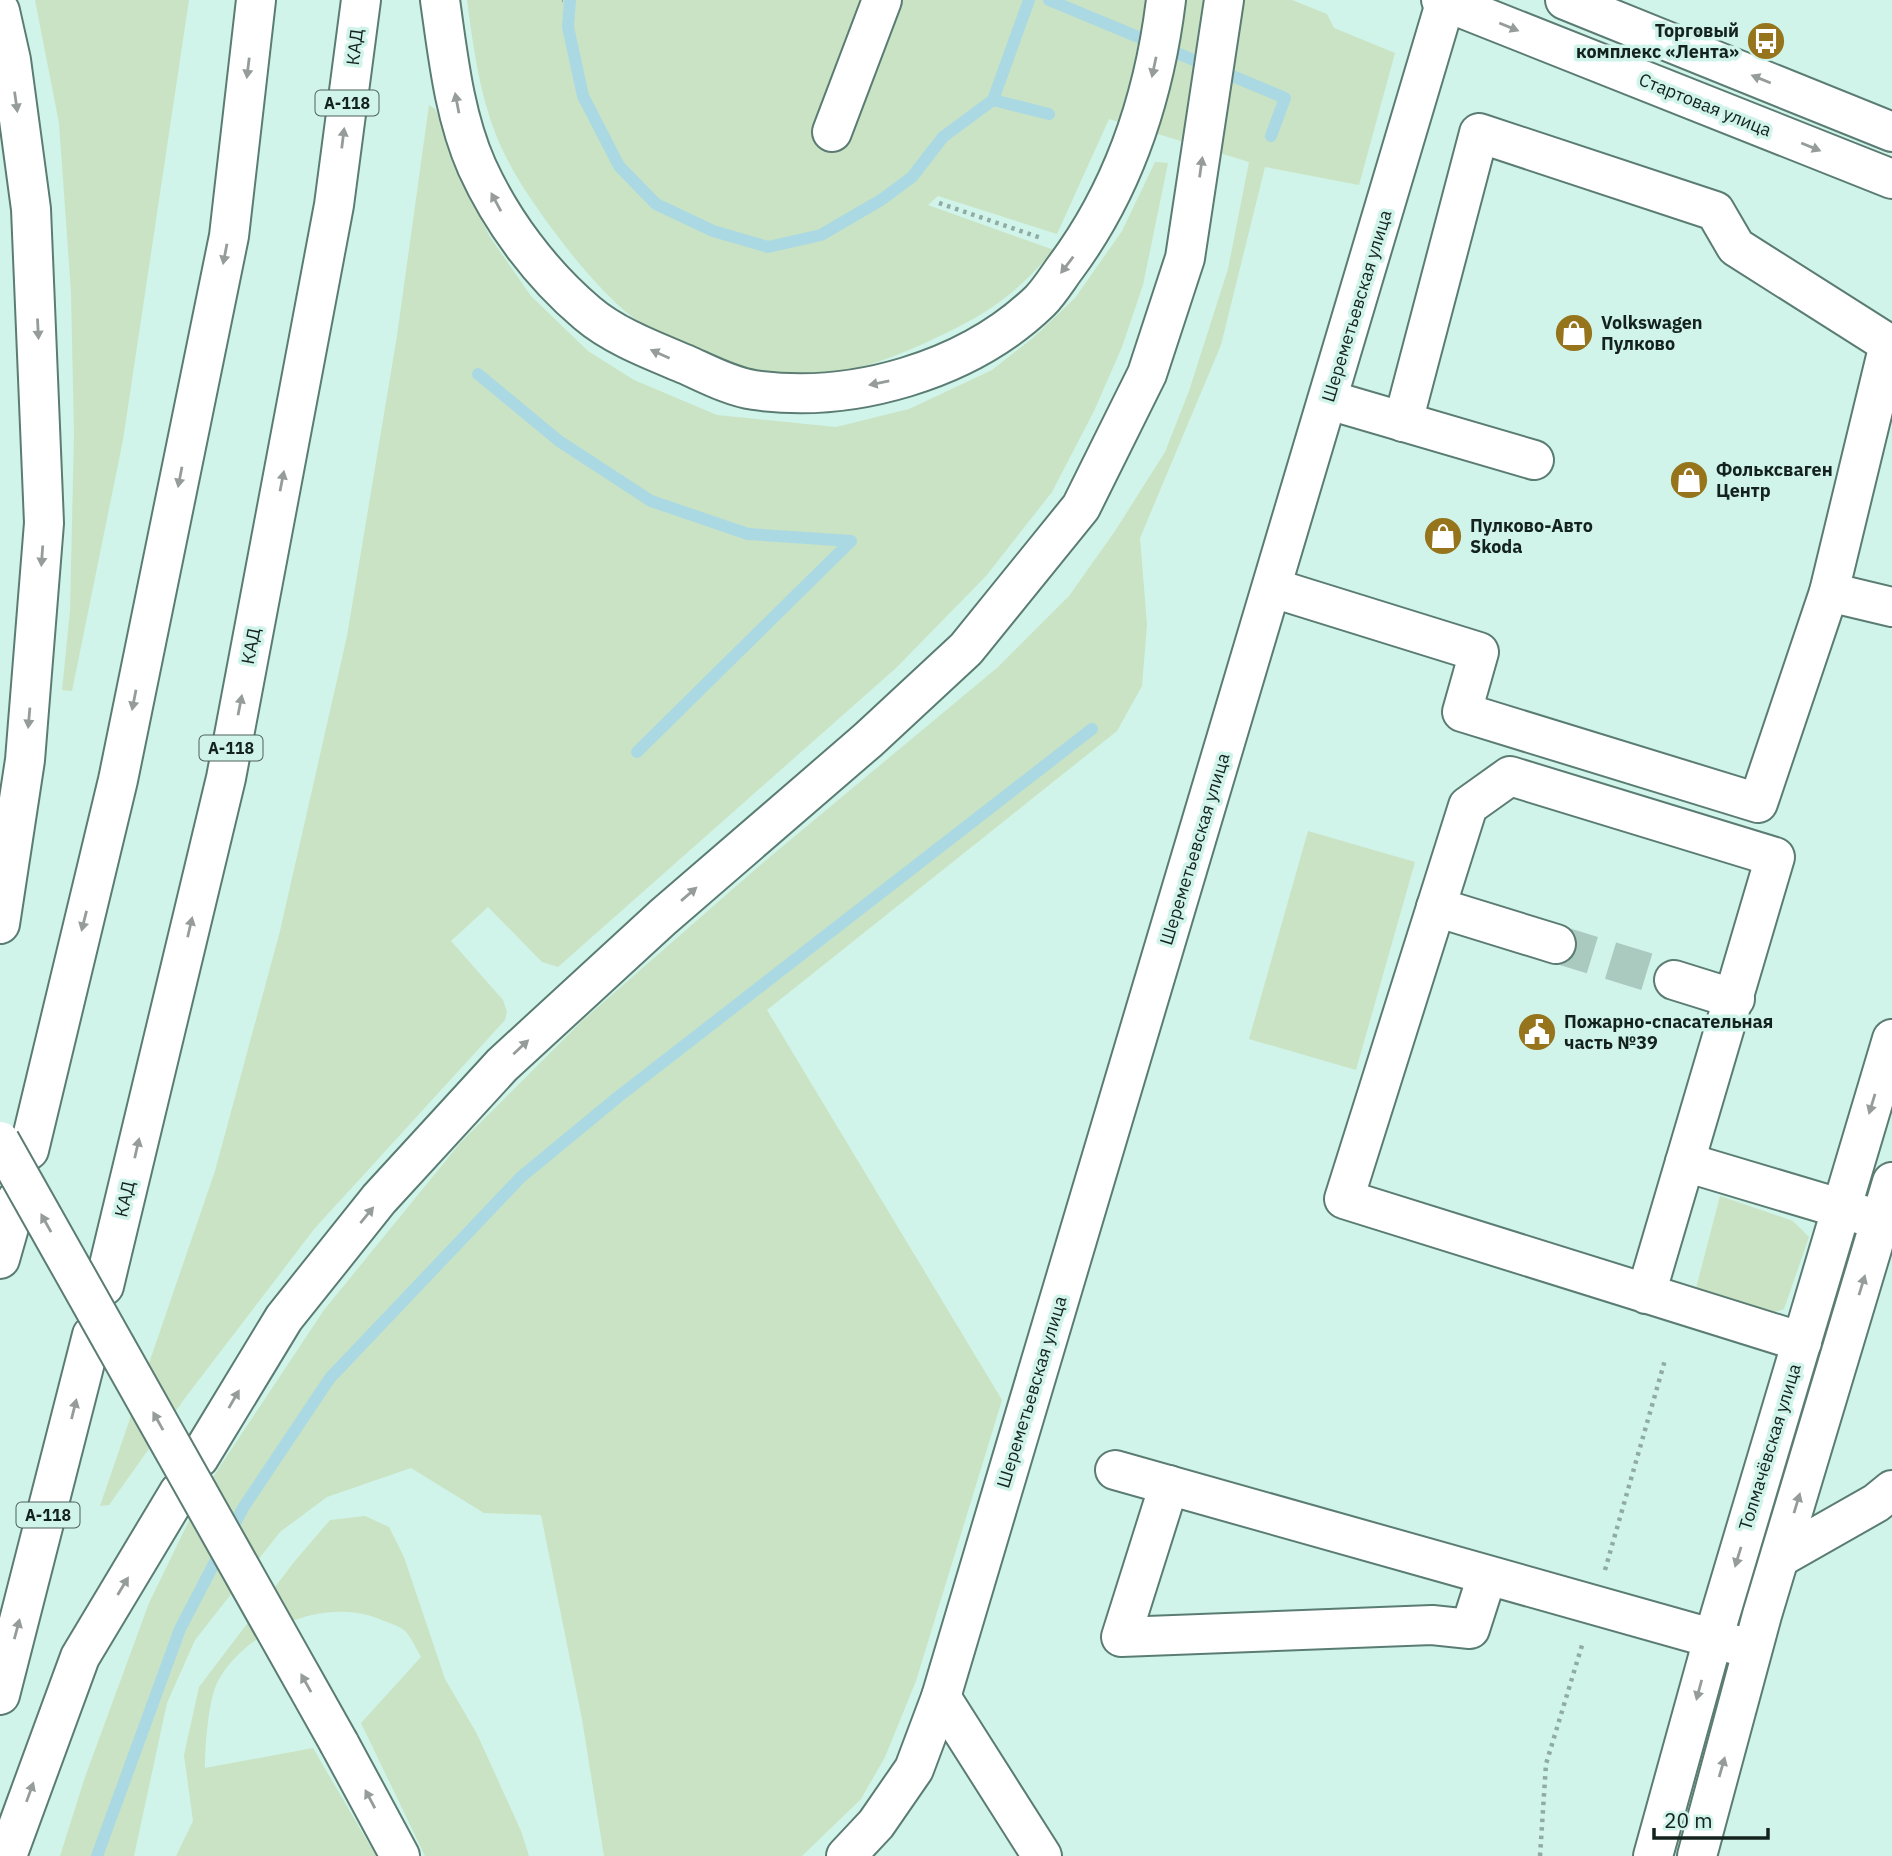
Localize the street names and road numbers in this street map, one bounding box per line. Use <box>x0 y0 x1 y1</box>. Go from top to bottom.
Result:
street label: КАД <box>341 27 368 67</box>
street label: Стартовая улица <box>1636 67 1775 142</box>
road number: А-118 <box>316 90 378 116</box>
street label: Шереметьевская улица <box>1316 207 1397 405</box>
street label: КАД <box>236 626 265 666</box>
road number: А-118 <box>200 736 262 761</box>
street label: Шереметьевская улица <box>1154 750 1235 948</box>
street label: КАД <box>109 1178 140 1219</box>
street label: Шереметьевская улица <box>991 1293 1072 1491</box>
street label: Толмачёвская улица <box>1733 1360 1806 1533</box>
road number: А-118 <box>16 1502 80 1527</box>

